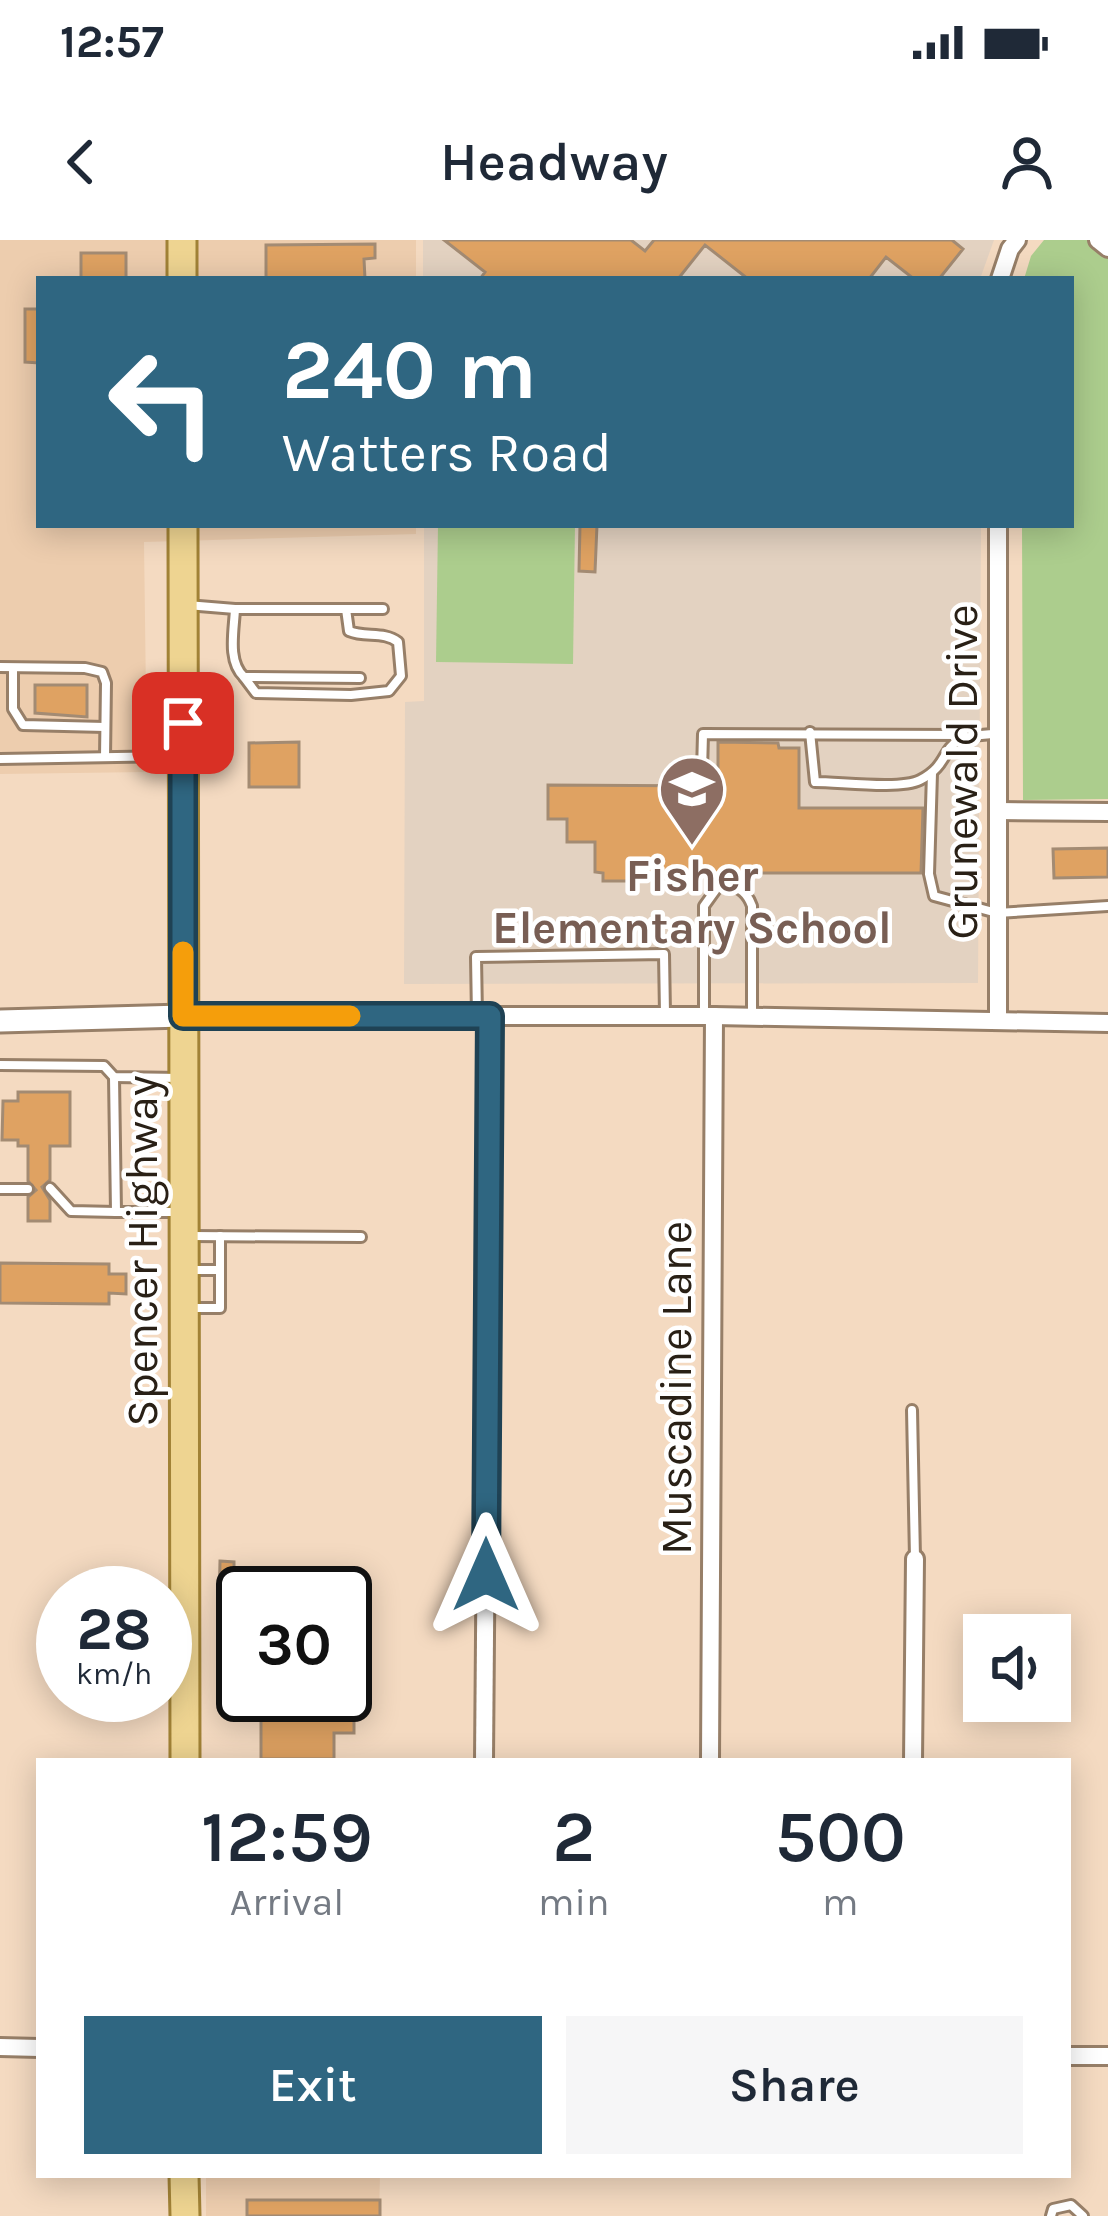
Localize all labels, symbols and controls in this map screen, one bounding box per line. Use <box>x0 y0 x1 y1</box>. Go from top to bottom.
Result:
text: 12:57 <box>60 16 164 68</box>
icon: back <box>48 129 114 195</box>
icon: person <box>994 129 1060 195</box>
text: Headway <box>440 130 668 194</box>
text: 240 m <box>282 321 537 419</box>
icon: left <box>84 324 240 480</box>
text: Watters Road <box>282 421 612 485</box>
street label: Grunewald Drive <box>936 604 988 940</box>
pin <box>132 672 234 774</box>
icon: arrive <box>150 690 216 756</box>
school or university icon: Fisher Elementary School <box>657 754 727 848</box>
place label: Fisher Elementary School <box>492 850 892 955</box>
street label: Spencer Highway <box>116 1075 169 1427</box>
street label: Muscadine Lane <box>650 1221 702 1555</box>
position arrow <box>423 1512 549 1638</box>
speed limit sign: 30 <box>216 1566 372 1722</box>
text: 28 <box>76 1594 152 1664</box>
map controls <box>963 1614 1071 1722</box>
button: sound <box>963 1614 1071 1722</box>
text: km/h <box>76 1656 152 1692</box>
text: 12:59 <box>201 1795 373 1879</box>
text: 2 <box>552 1795 595 1879</box>
text: 500 <box>775 1795 906 1879</box>
text: Arrival <box>230 1879 344 1925</box>
text: min <box>538 1879 610 1925</box>
text: m <box>822 1879 859 1925</box>
button: Exit <box>84 2016 542 2154</box>
button: Share <box>566 2016 1023 2154</box>

